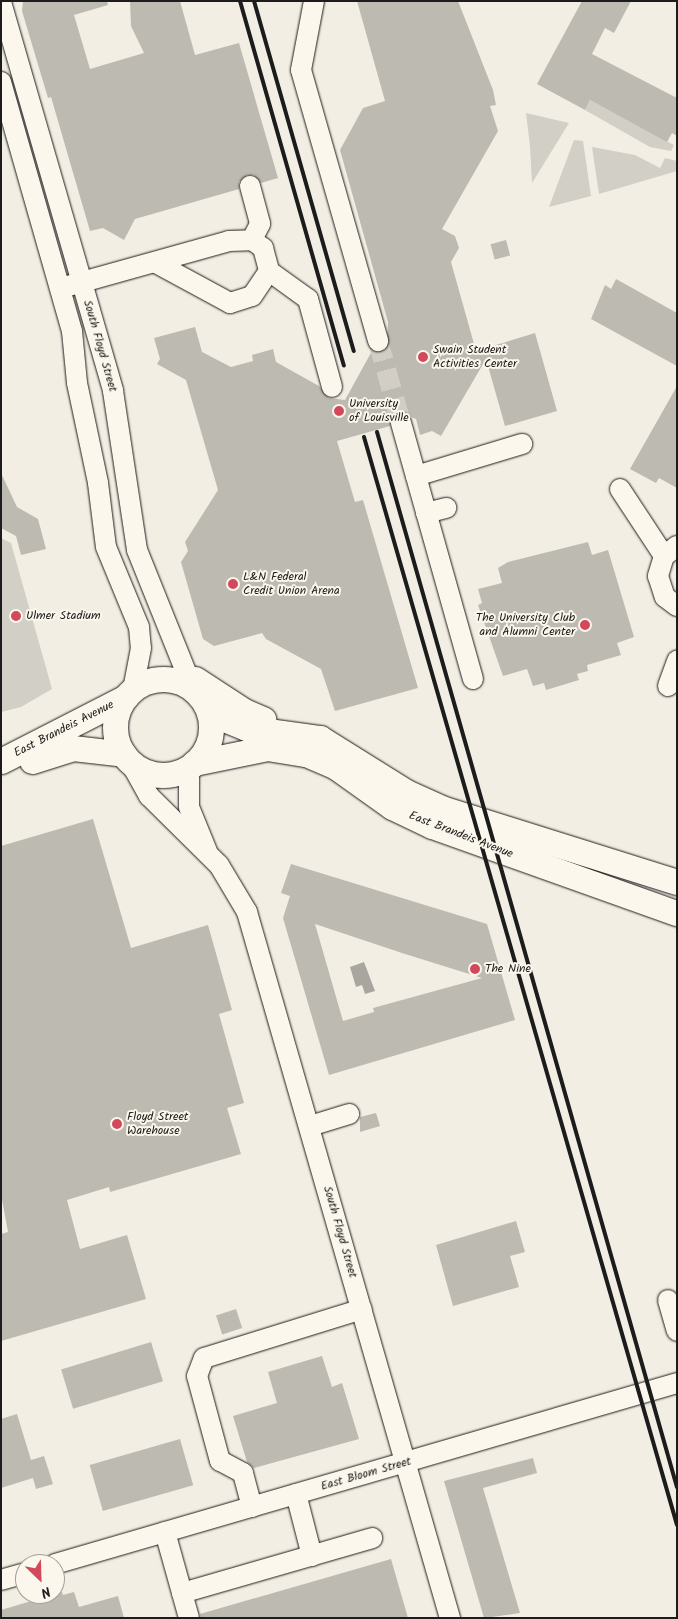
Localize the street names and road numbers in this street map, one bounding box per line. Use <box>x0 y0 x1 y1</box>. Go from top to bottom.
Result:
street label: South Floyd Street <box>80 298 120 394</box>
street label: East Brandeis Avenue <box>12 698 116 760</box>
street label: East Brandeis Avenue <box>407 809 515 861</box>
street label: South Floyd Street <box>320 1184 360 1280</box>
street label: East Bloom Street <box>319 1454 413 1494</box>

